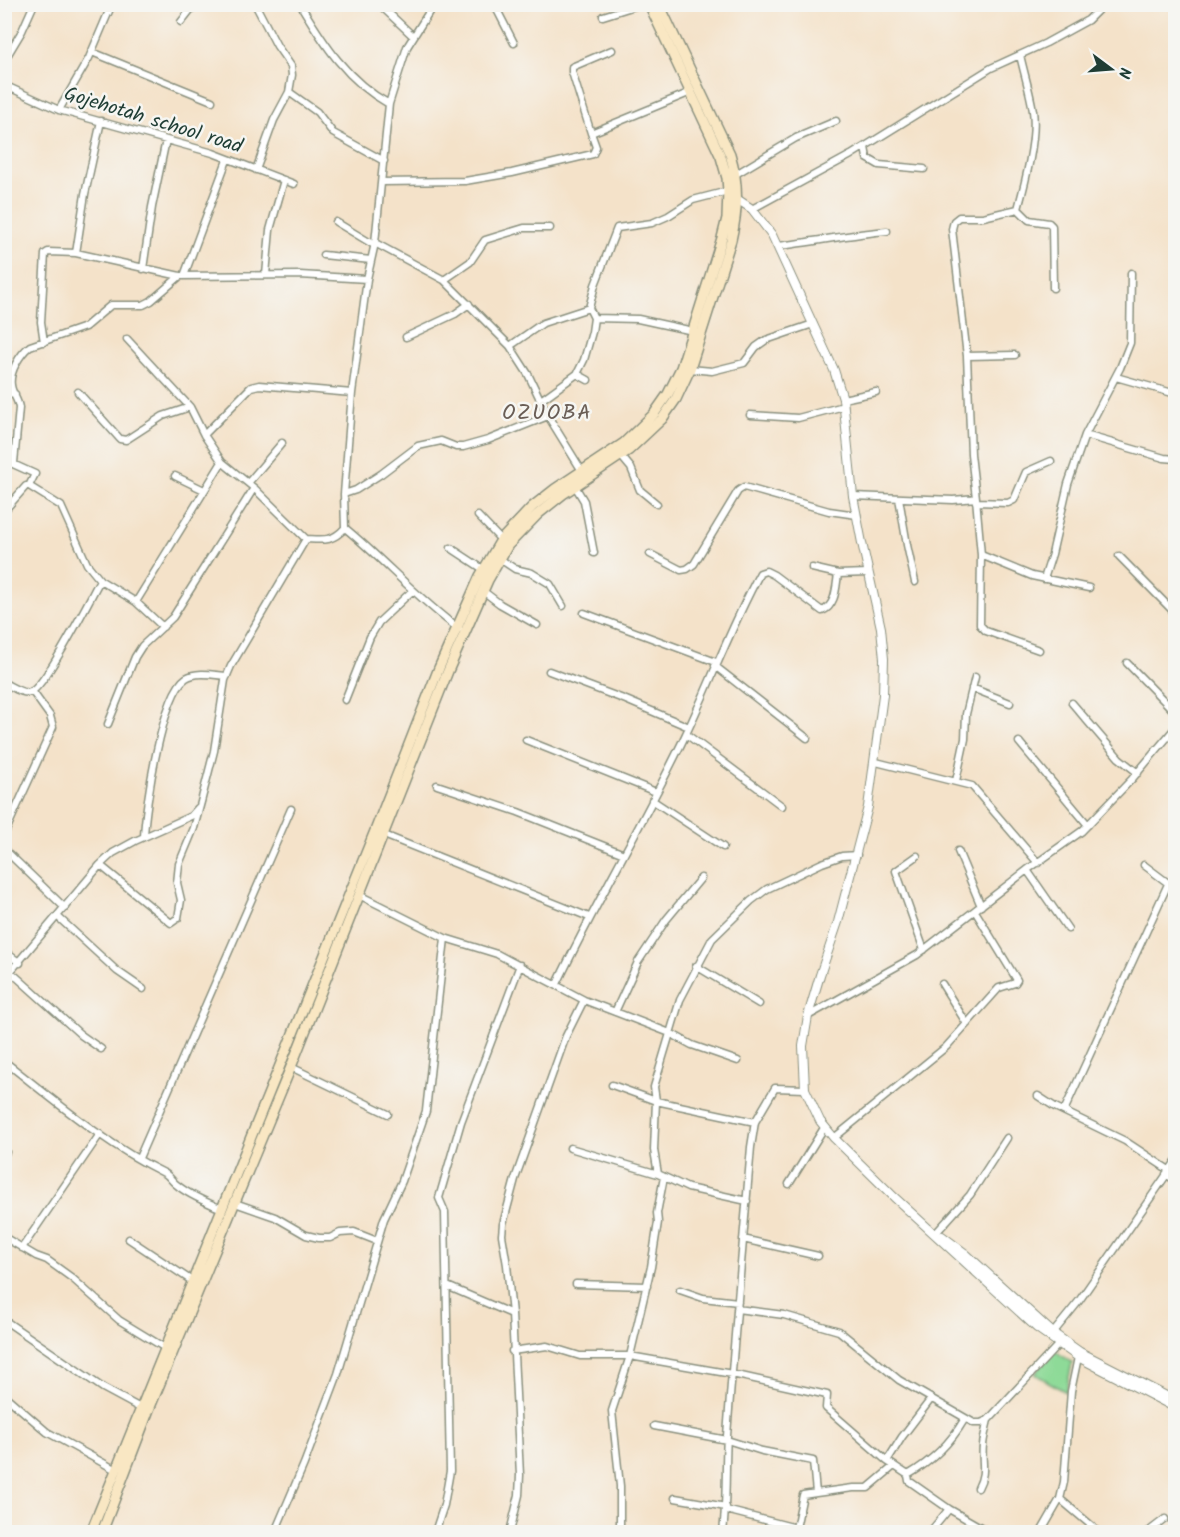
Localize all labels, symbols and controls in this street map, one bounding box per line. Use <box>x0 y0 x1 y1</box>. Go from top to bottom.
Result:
north arrow <box>1081 39 1141 99</box>
text: N <box>1111 64 1137 81</box>
street label: Gojehotah school road <box>60 79 247 164</box>
district label: OZUOBA <box>502 396 592 431</box>

